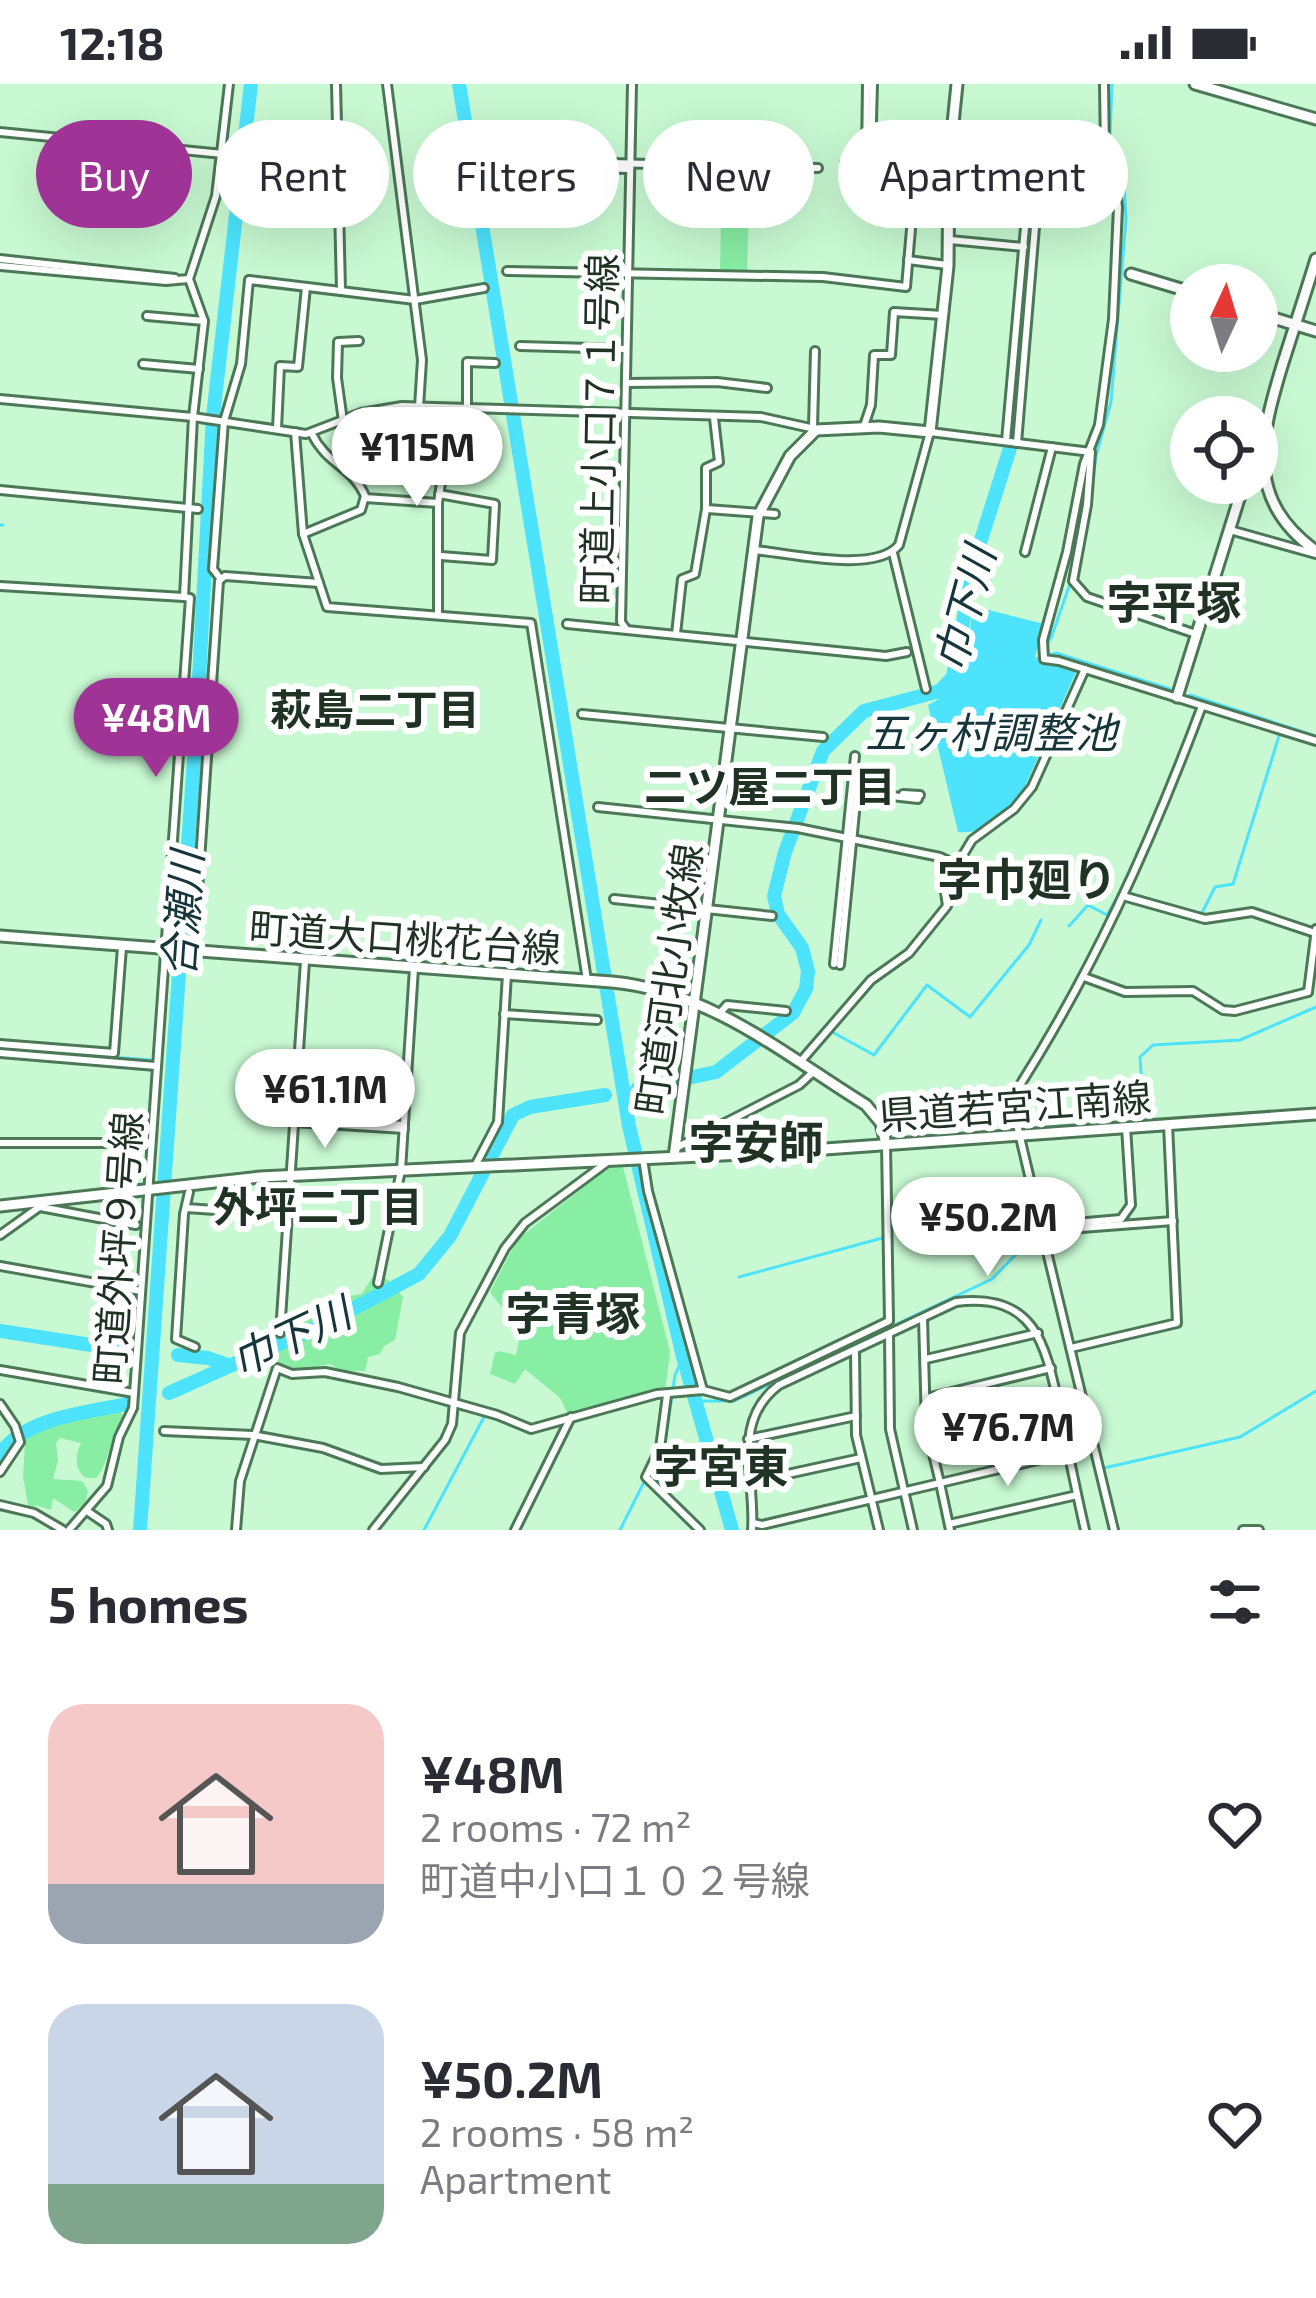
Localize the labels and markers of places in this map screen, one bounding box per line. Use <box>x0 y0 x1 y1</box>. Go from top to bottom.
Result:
pin: ¥115M <box>333 407 501 509</box>
pin: ¥48M <box>85 678 227 780</box>
pin: ¥61.1M <box>227 1049 423 1151</box>
pin: ¥50.2M <box>890 1177 1086 1279</box>
pin: ¥76.7M <box>910 1387 1106 1489</box>

